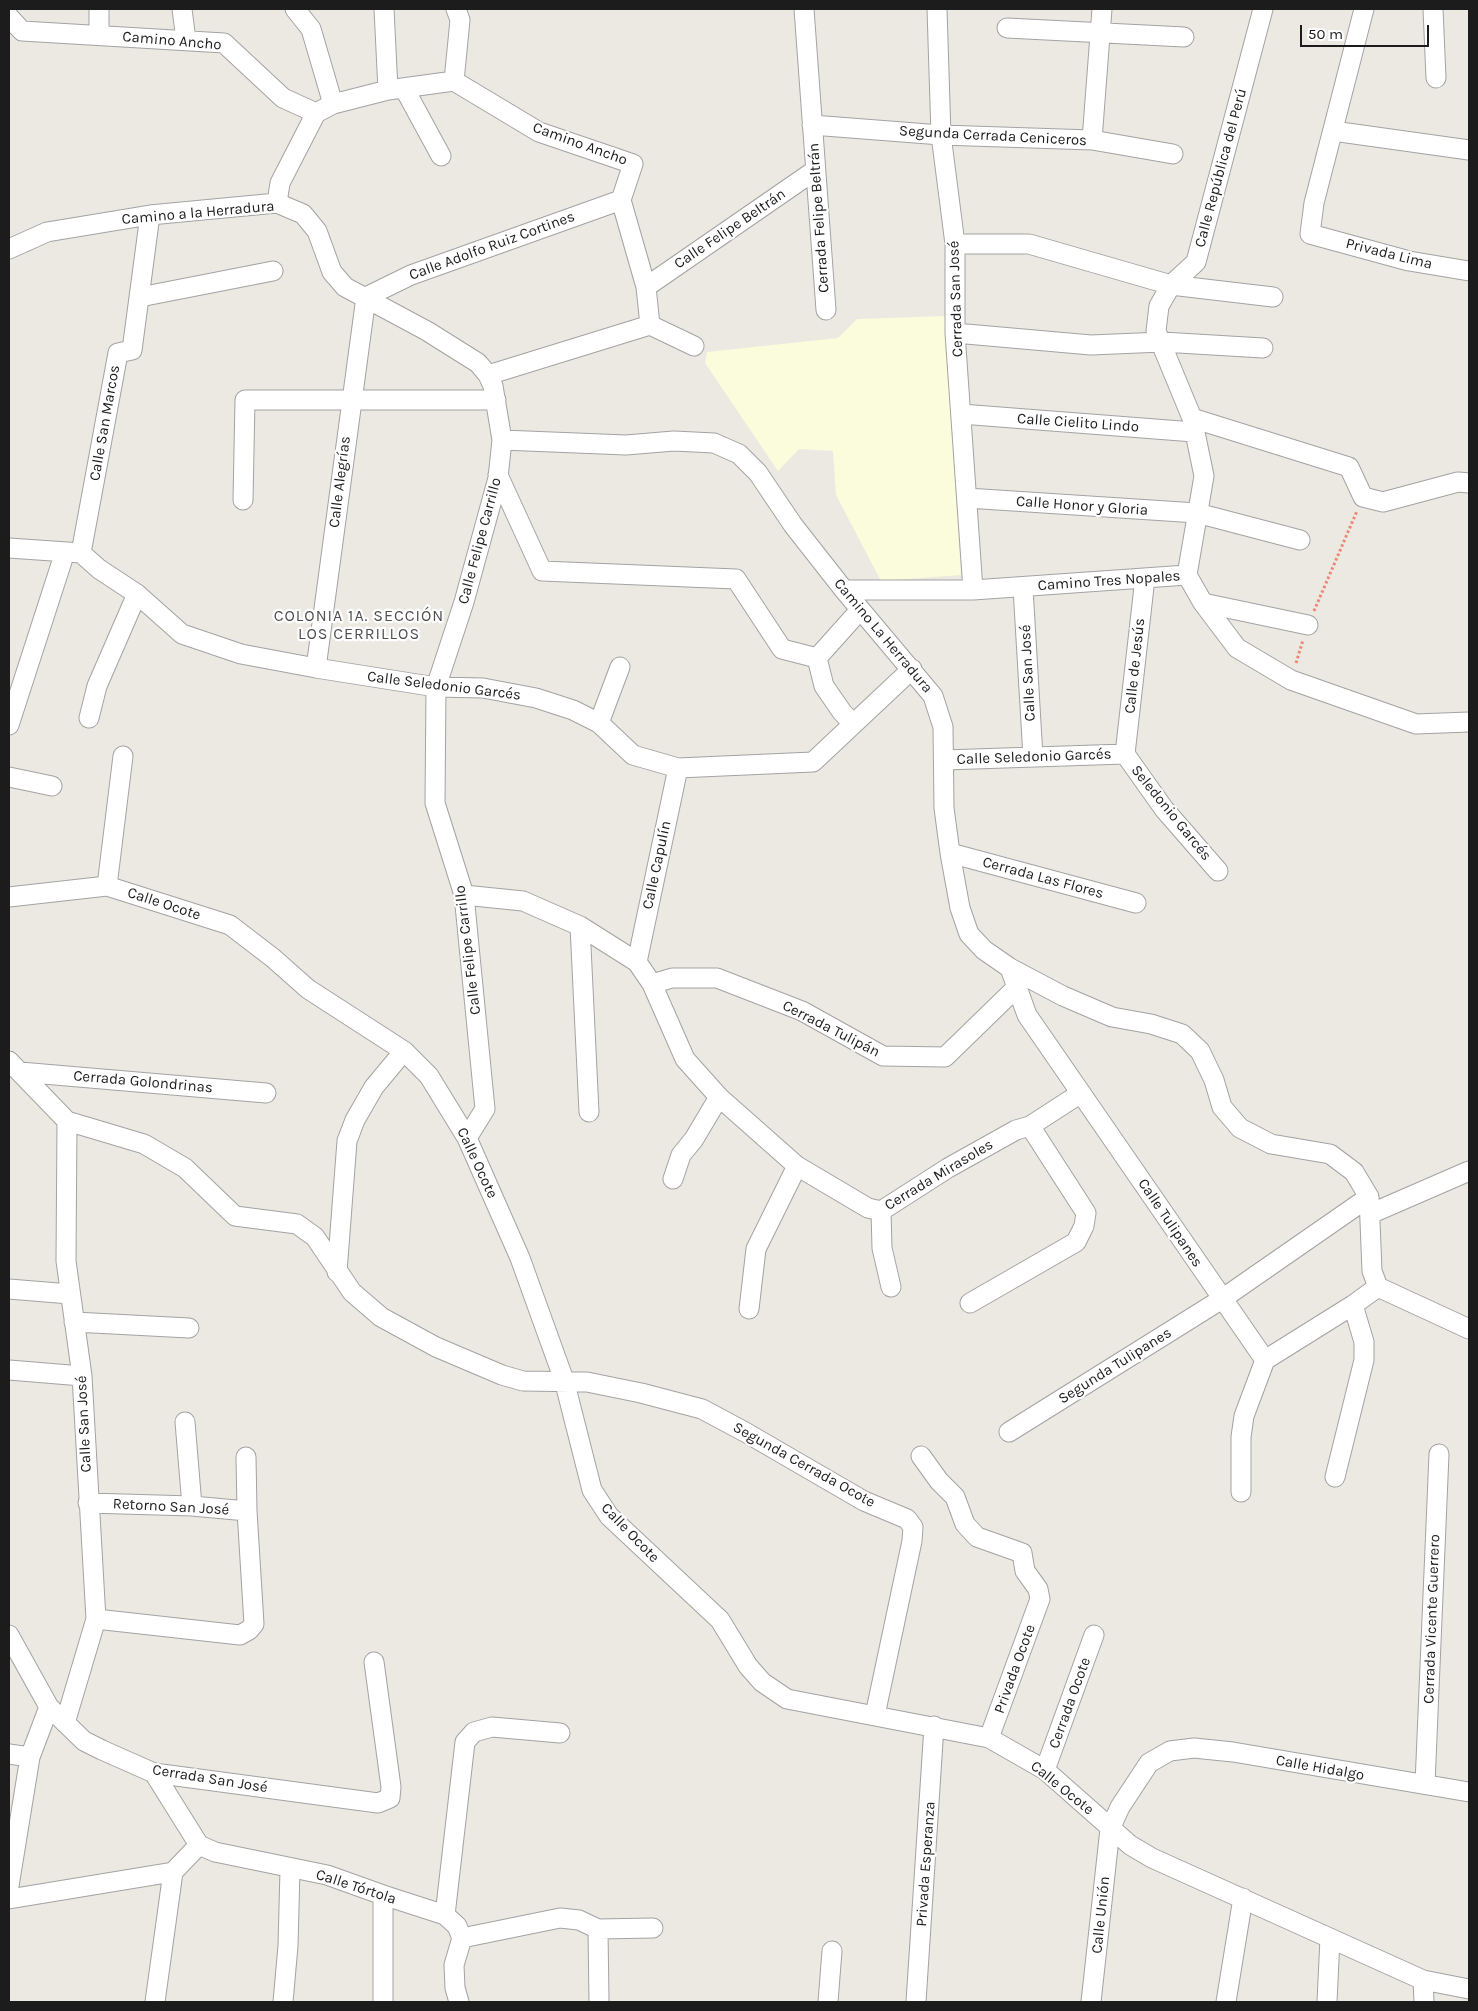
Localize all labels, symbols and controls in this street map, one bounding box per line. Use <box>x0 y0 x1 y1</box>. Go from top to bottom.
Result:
scale bar <box>1303 15 1432 47</box>
text: 50 m <box>1308 25 1343 43</box>
street label: Camino Ancho <box>122 28 222 54</box>
street label: Calle República del Perú <box>1191 87 1251 249</box>
street label: Camino Ancho <box>530 119 630 169</box>
street label: Segunda Cerrada Ceniceros <box>899 122 1087 150</box>
street label: Cerrada Felipe Beltrán <box>805 142 833 294</box>
street label: Calle Felipe Beltrán <box>671 185 789 273</box>
street label: Camino a la Herradura <box>121 197 275 229</box>
street label: Calle Adolfo Ruiz Cortines <box>407 208 577 284</box>
street label: Privada Lima <box>1344 235 1434 273</box>
street label: Cerrada San José <box>945 240 967 358</box>
street label: Calle San Marcos <box>86 364 124 482</box>
street label: Calle Cielito Lindo <box>1016 410 1140 436</box>
street label: Calle Alegrías <box>325 435 355 529</box>
street label: Calle Felipe Carrillo <box>454 476 506 606</box>
street label: Calle Honor y Gloria <box>1015 492 1149 520</box>
street label: Camino Tres Nopales <box>1037 567 1181 595</box>
street label: Camino La Herradura <box>830 575 936 697</box>
district label: COLONIA 1A. SECCIÓN LOS CERRILLOS <box>271 606 447 644</box>
street label: Calle de Jesús <box>1121 617 1149 715</box>
street label: Calle San José <box>1016 624 1040 722</box>
street label: Calle Seledonio Garcés <box>366 668 522 704</box>
street label: Calle Seledonio Garcés <box>956 745 1112 769</box>
street label: Seledonio Garcés <box>1127 762 1215 864</box>
street label: Calle Capulín <box>639 819 675 911</box>
street label: Cerrada Las Flores <box>980 853 1106 903</box>
street label: Calle Ocote <box>125 884 203 924</box>
street label: Calle Felipe Carrillo <box>451 884 485 1016</box>
street label: Cerrada Tulipán <box>779 997 883 1061</box>
street label: Cerrada Golondrinas <box>72 1067 214 1097</box>
street label: Calle Ocote <box>453 1125 501 1201</box>
street label: Cerrada Mirasoles <box>881 1136 997 1214</box>
street label: Calle Tulipanes <box>1134 1175 1206 1271</box>
street label: Segunda Tulipanes <box>1055 1324 1175 1408</box>
street label: Calle San José <box>72 1375 96 1473</box>
street label: Segunda Cerrada Ocote <box>730 1418 878 1512</box>
street label: Retorno San José <box>112 1495 230 1519</box>
street label: Calle Ocote <box>597 1499 663 1567</box>
street label: Cerrada Vicente Guerrero <box>1420 1534 1444 1704</box>
street label: Privada Ocote <box>991 1622 1039 1716</box>
street label: Cerrada Ocote <box>1045 1655 1095 1751</box>
street label: Calle Hidalgo <box>1274 1751 1366 1785</box>
street label: Calle Ocote <box>1027 1757 1097 1819</box>
street label: Cerrada San José <box>151 1761 269 1797</box>
street label: Privada Esperanza <box>913 1801 939 1927</box>
street label: Calle Tórtola <box>314 1866 398 1908</box>
street label: Calle Unión <box>1088 1875 1114 1955</box>

